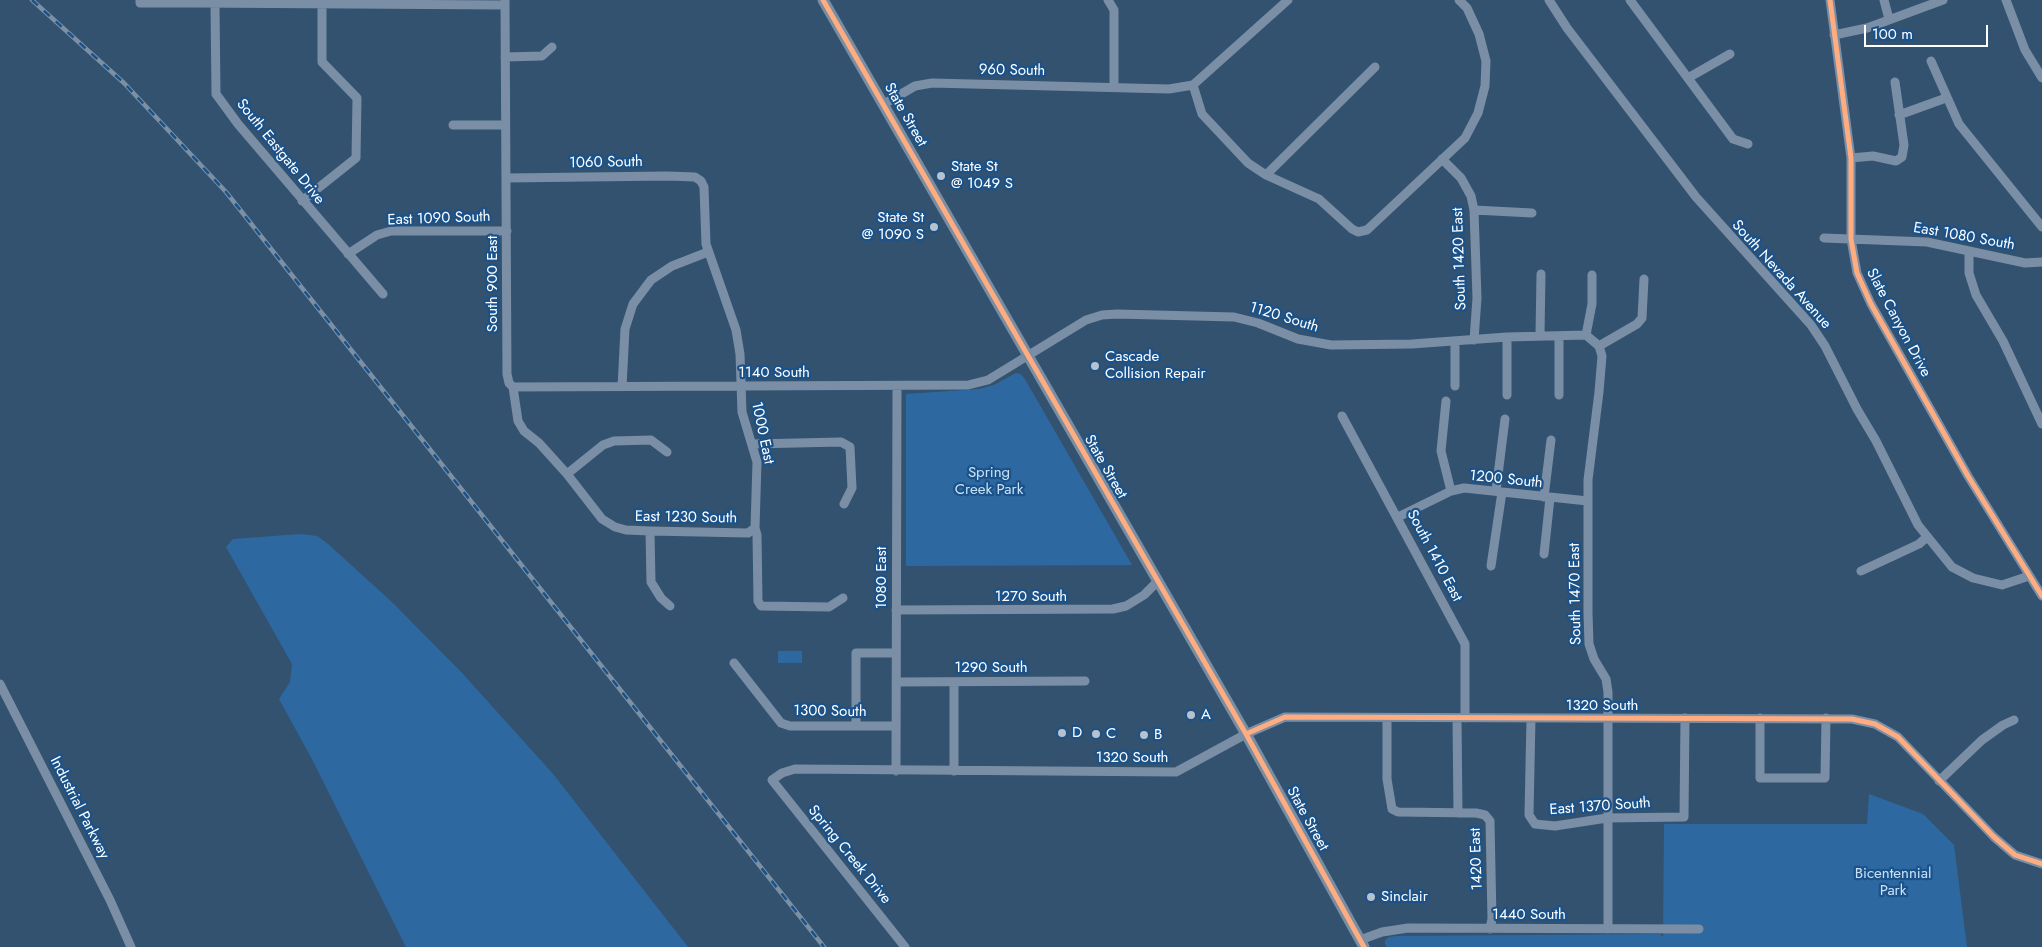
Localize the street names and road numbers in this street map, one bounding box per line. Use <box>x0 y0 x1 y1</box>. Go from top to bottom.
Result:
street label: 960 South <box>979 61 1045 81</box>
street label: State Street <box>880 80 930 150</box>
street label: South Eastgate Drive <box>232 96 328 208</box>
street label: 1060 South <box>569 153 643 173</box>
street label: South 1420 East <box>1449 207 1471 311</box>
street label: East 1090 South <box>387 208 491 230</box>
street label: South Nevada Avenue <box>1727 217 1835 333</box>
street label: East 1080 South <box>1912 219 2016 255</box>
street label: South 900 East <box>484 236 502 332</box>
street label: Slate Canyon Drive <box>1862 266 1934 380</box>
street label: 1120 South <box>1247 299 1321 337</box>
street label: 1140 South <box>738 364 810 382</box>
street label: 1000 East <box>747 400 777 466</box>
street label: State Street <box>1080 432 1130 502</box>
street label: 1200 South <box>1468 467 1544 493</box>
street label: South 1410 East <box>1402 507 1466 605</box>
street label: East 1230 South <box>635 508 737 528</box>
street label: South 1470 East <box>1566 543 1586 645</box>
street label: 1080 East <box>873 547 891 609</box>
street label: 1270 South <box>995 588 1067 606</box>
street label: 1290 South <box>954 659 1028 677</box>
street label: 1320 South <box>1566 697 1638 715</box>
street label: 1300 South <box>793 702 867 722</box>
street label: 1320 South <box>1096 749 1168 767</box>
street label: Industrial Parkway <box>45 754 113 862</box>
street label: State Street <box>1282 784 1332 854</box>
street label: East 1370 South <box>1549 794 1651 820</box>
street label: Spring Creek Drive <box>804 802 894 908</box>
street label: 1420 East <box>1467 827 1487 891</box>
street label: 1440 South <box>1492 906 1566 924</box>

